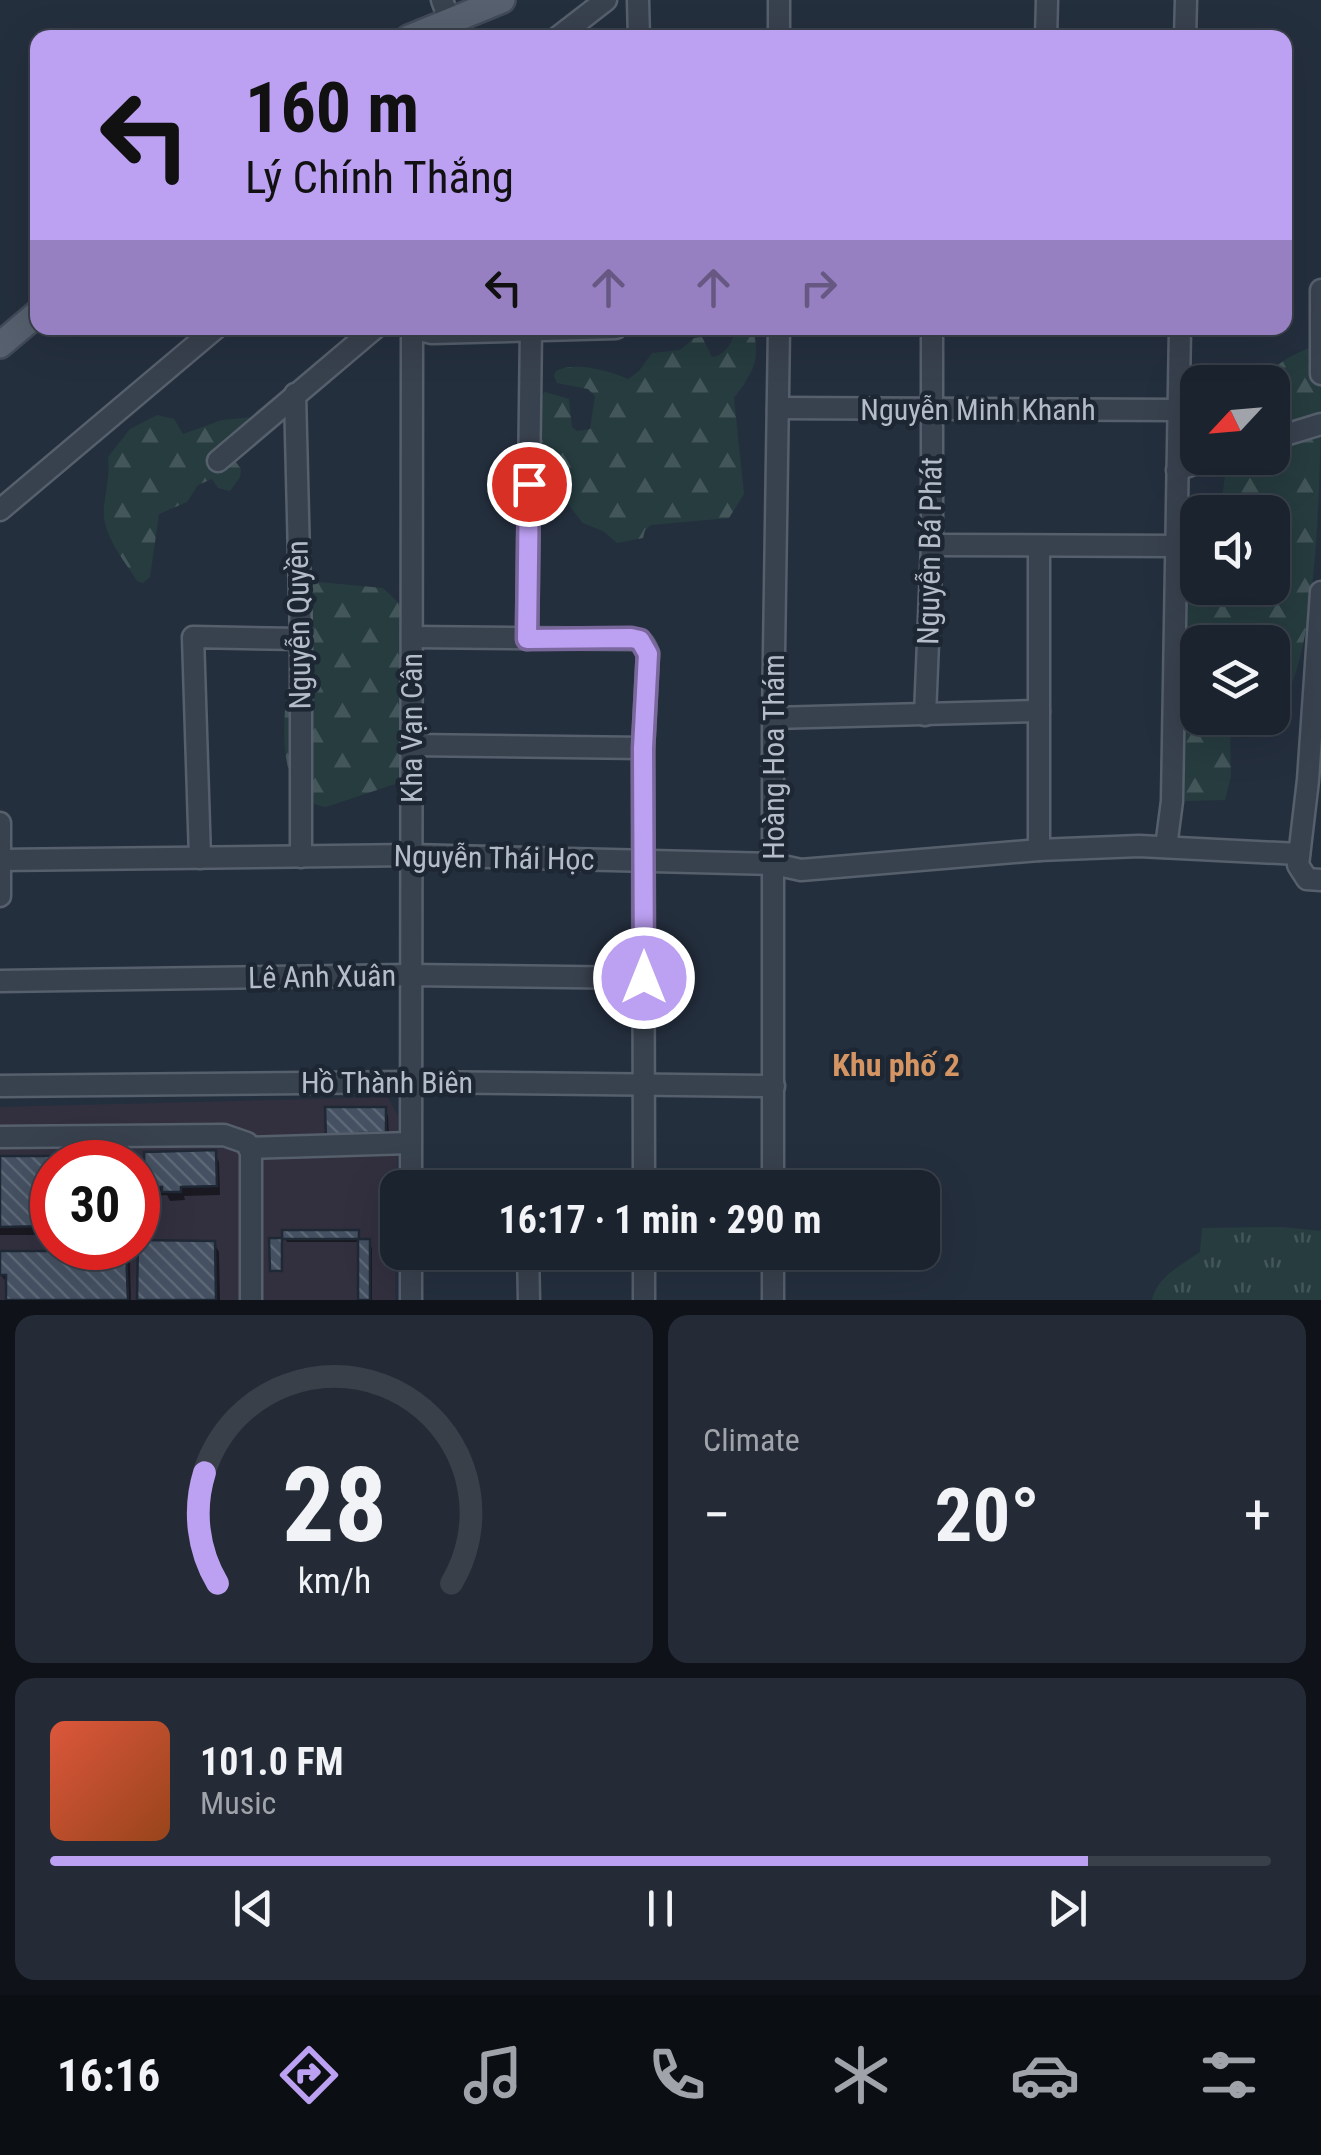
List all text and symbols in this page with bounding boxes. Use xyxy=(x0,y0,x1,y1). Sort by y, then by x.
text: 160 m xyxy=(245,67,419,149)
icon: left xyxy=(80,70,210,200)
text: Lý Chính Thắng xyxy=(245,151,514,204)
icon: left xyxy=(476,260,531,315)
icon: ahead xyxy=(581,260,636,315)
icon: ahead xyxy=(686,260,741,315)
icon: right xyxy=(791,260,846,315)
north arrow xyxy=(1180,365,1290,475)
map controls xyxy=(1180,365,1290,735)
street label: Nguyễn Minh Khanh xyxy=(860,392,1096,427)
pin xyxy=(487,442,572,527)
icon: arrive xyxy=(502,457,557,512)
street label: Nguyễn Bá Phát xyxy=(910,457,949,645)
button: sound xyxy=(1180,495,1290,605)
street label: Nguyễn Quyền xyxy=(280,540,317,710)
button: layers xyxy=(1180,625,1290,735)
street label: Kha Vạn Cân xyxy=(394,653,429,803)
street label: Hoàng Hoa Thám xyxy=(756,654,791,860)
street label: Nguyễn Thái Học xyxy=(393,838,595,877)
position arrow xyxy=(592,926,696,1030)
street label: Lê Anh Xuân xyxy=(248,958,396,995)
district label: Khu phố 2 xyxy=(832,1046,960,1084)
street label: Hồ Thành Biên xyxy=(301,1065,473,1100)
speed limit sign: 30 xyxy=(30,1140,160,1270)
text: 16:17 · 1 min · 290 m xyxy=(499,1198,821,1242)
text: Climate xyxy=(703,1421,800,1459)
text: 28 xyxy=(281,1445,387,1566)
text: 20° xyxy=(935,1471,1040,1559)
text: − xyxy=(703,1483,731,1547)
text: + xyxy=(1244,1483,1271,1547)
text: km/h xyxy=(297,1560,371,1602)
text: 101.0 FM xyxy=(200,1740,344,1784)
text: Music xyxy=(200,1784,276,1822)
icon: previous xyxy=(226,1881,281,1936)
icon: pause xyxy=(633,1881,688,1936)
icon: next xyxy=(1040,1881,1095,1936)
icon: directions xyxy=(274,2040,344,2110)
icon: music xyxy=(458,2040,528,2110)
icon: phone xyxy=(642,2040,712,2110)
icon: climate xyxy=(826,2040,896,2110)
icon: car xyxy=(1010,2040,1080,2110)
icon: filters xyxy=(1194,2040,1264,2110)
text: 16:16 xyxy=(57,2049,160,2102)

